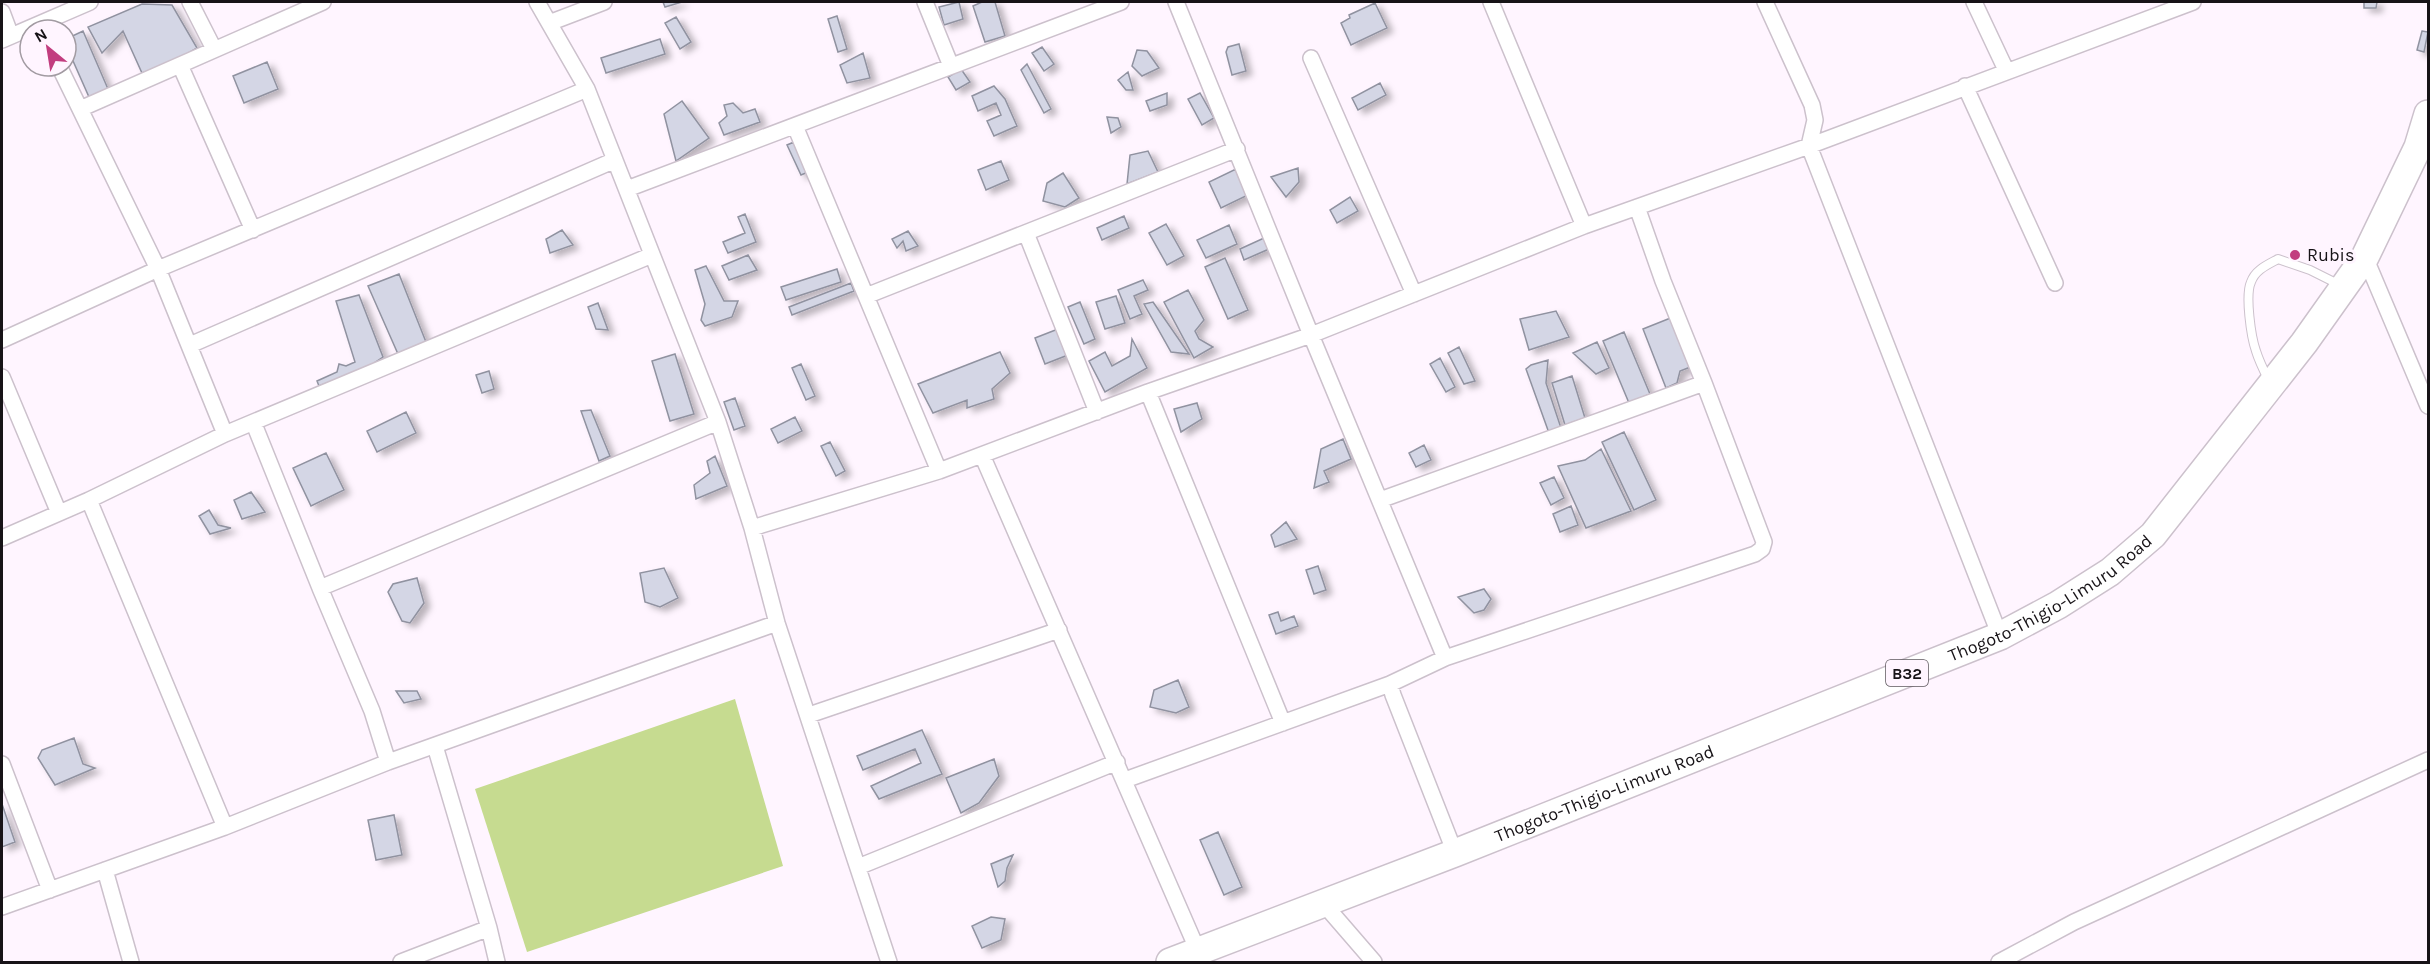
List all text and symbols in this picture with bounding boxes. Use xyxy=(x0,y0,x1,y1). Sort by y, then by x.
north arrow xyxy=(18,18,78,78)
text: N xyxy=(31,24,50,47)
place label: Rubis xyxy=(2307,244,2354,266)
marker: Rubis xyxy=(2288,248,2302,262)
street label: Thogoto-Thigio-Limuru Road xyxy=(1945,530,2157,667)
road number: B32 xyxy=(1886,660,1928,686)
street label: Thogoto-Thigio-Limuru Road xyxy=(1492,740,1717,847)

